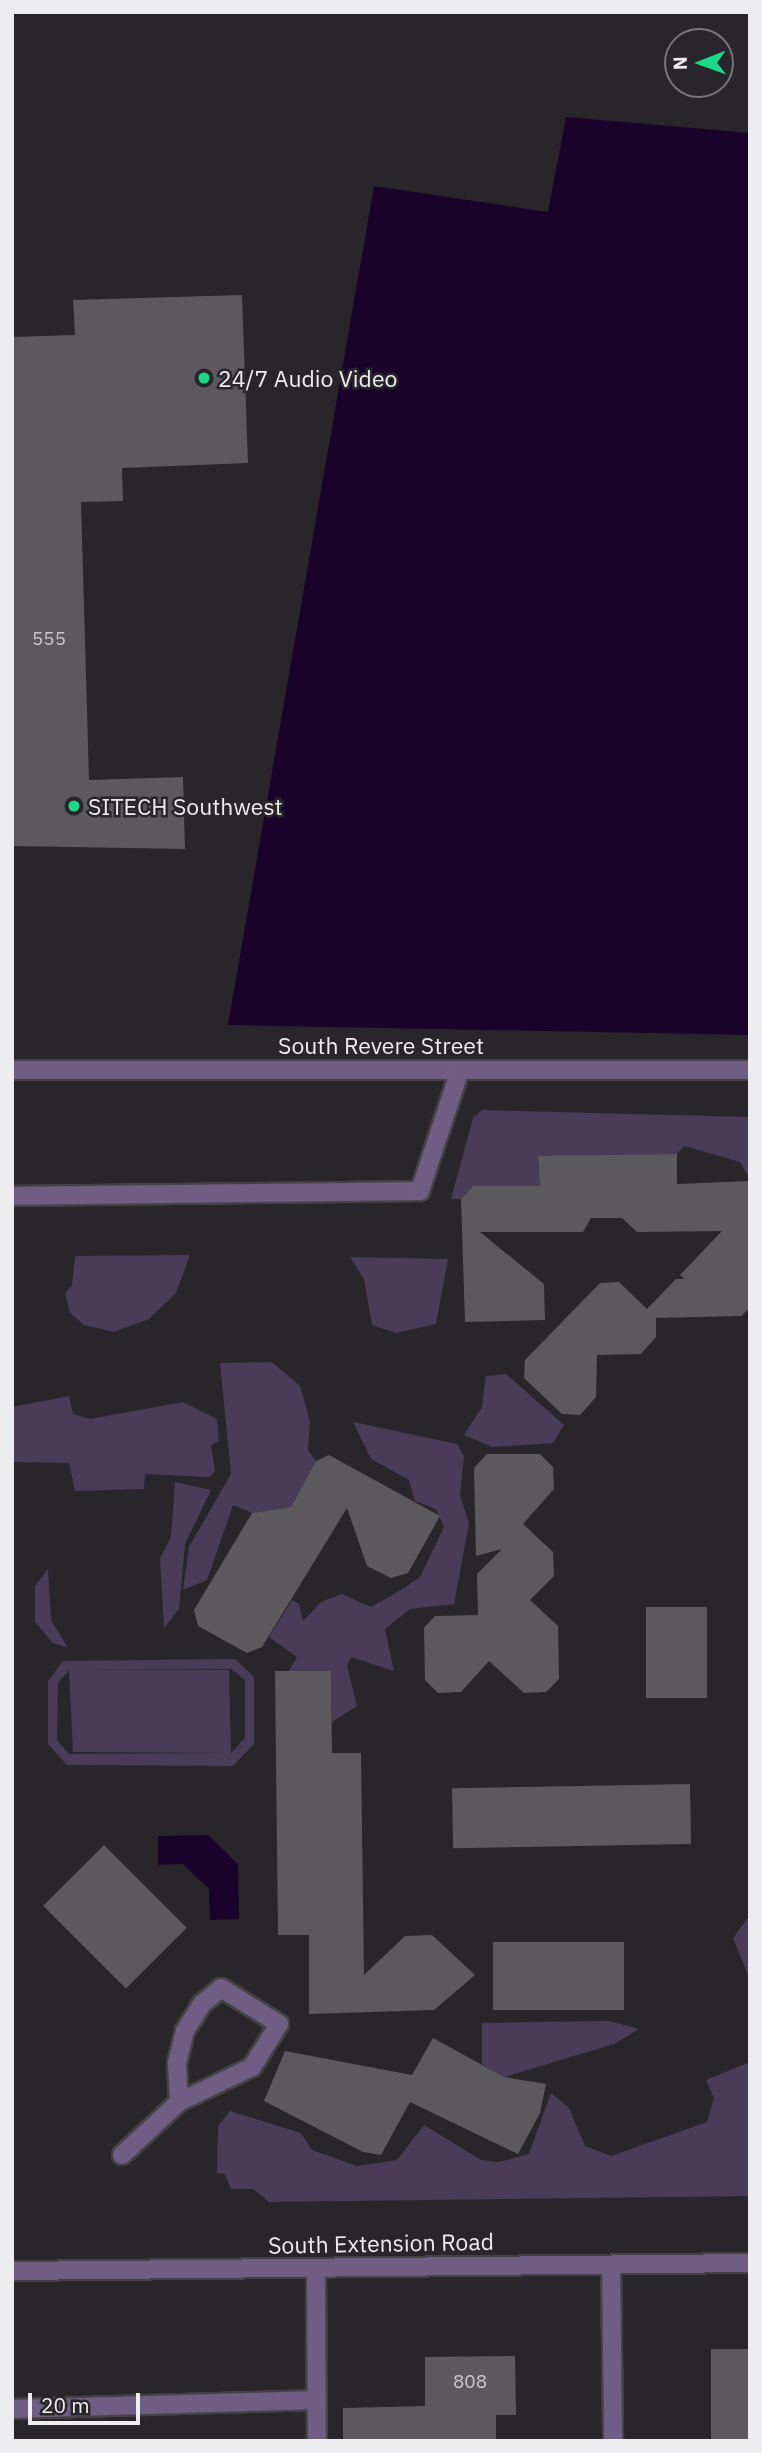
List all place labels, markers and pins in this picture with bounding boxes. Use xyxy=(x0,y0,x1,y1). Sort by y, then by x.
place label: 24/7 Audio Video xyxy=(218,364,397,392)
marker: 24/7 Audio Video xyxy=(196,370,212,386)
place label: SITECH Southwest xyxy=(88,792,283,820)
marker: SITECH Southwest xyxy=(66,798,82,814)

